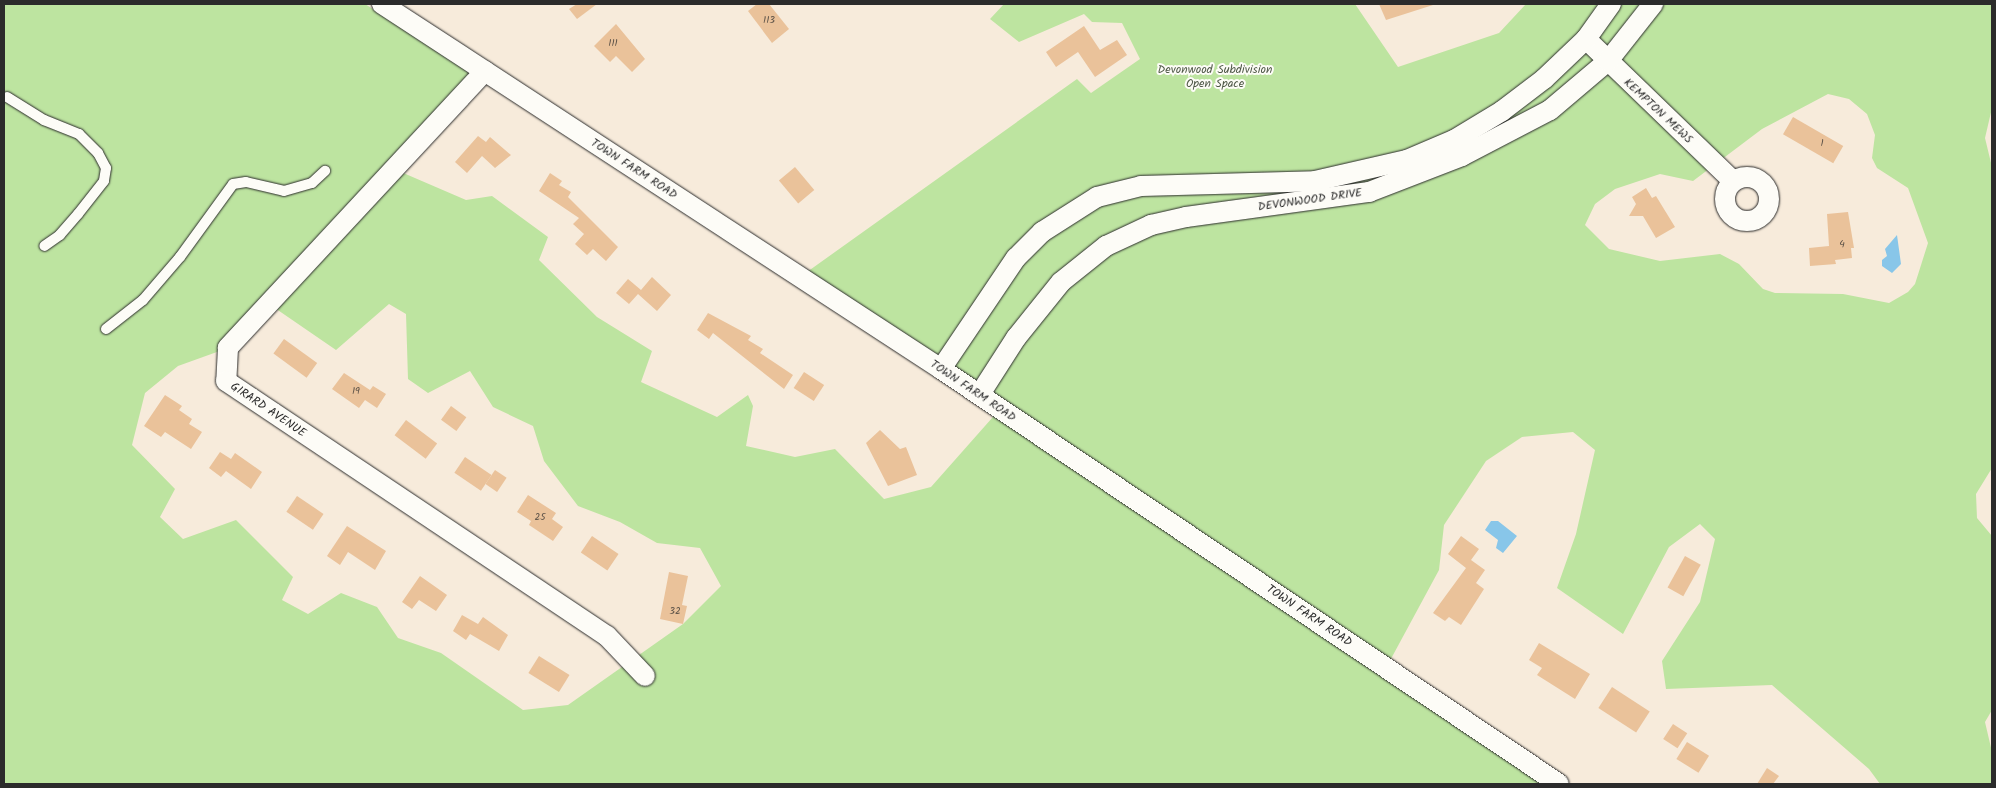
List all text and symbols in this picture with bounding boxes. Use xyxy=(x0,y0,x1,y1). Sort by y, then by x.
house number: 113 xyxy=(763,15,775,27)
house number: 111 xyxy=(608,38,618,50)
park label: Devonwood Subdivision Open Space xyxy=(1158,63,1272,91)
street label: KEMPTON MEWS xyxy=(1621,75,1695,147)
street label: TOWN FARM ROAD xyxy=(588,136,680,202)
house number: 1 xyxy=(1820,138,1824,150)
street label: DEVONWOOD DRIVE xyxy=(1257,186,1363,214)
house number: 4 xyxy=(1839,239,1845,251)
street label: TOWN FARM ROAD xyxy=(927,357,1019,425)
street label: GIRARD AVENUE xyxy=(228,379,308,441)
house number: 19 xyxy=(352,386,360,398)
house number: 25 xyxy=(534,512,546,524)
street label: TOWN FARM ROAD xyxy=(1263,582,1355,650)
house number: 32 xyxy=(669,606,681,618)

